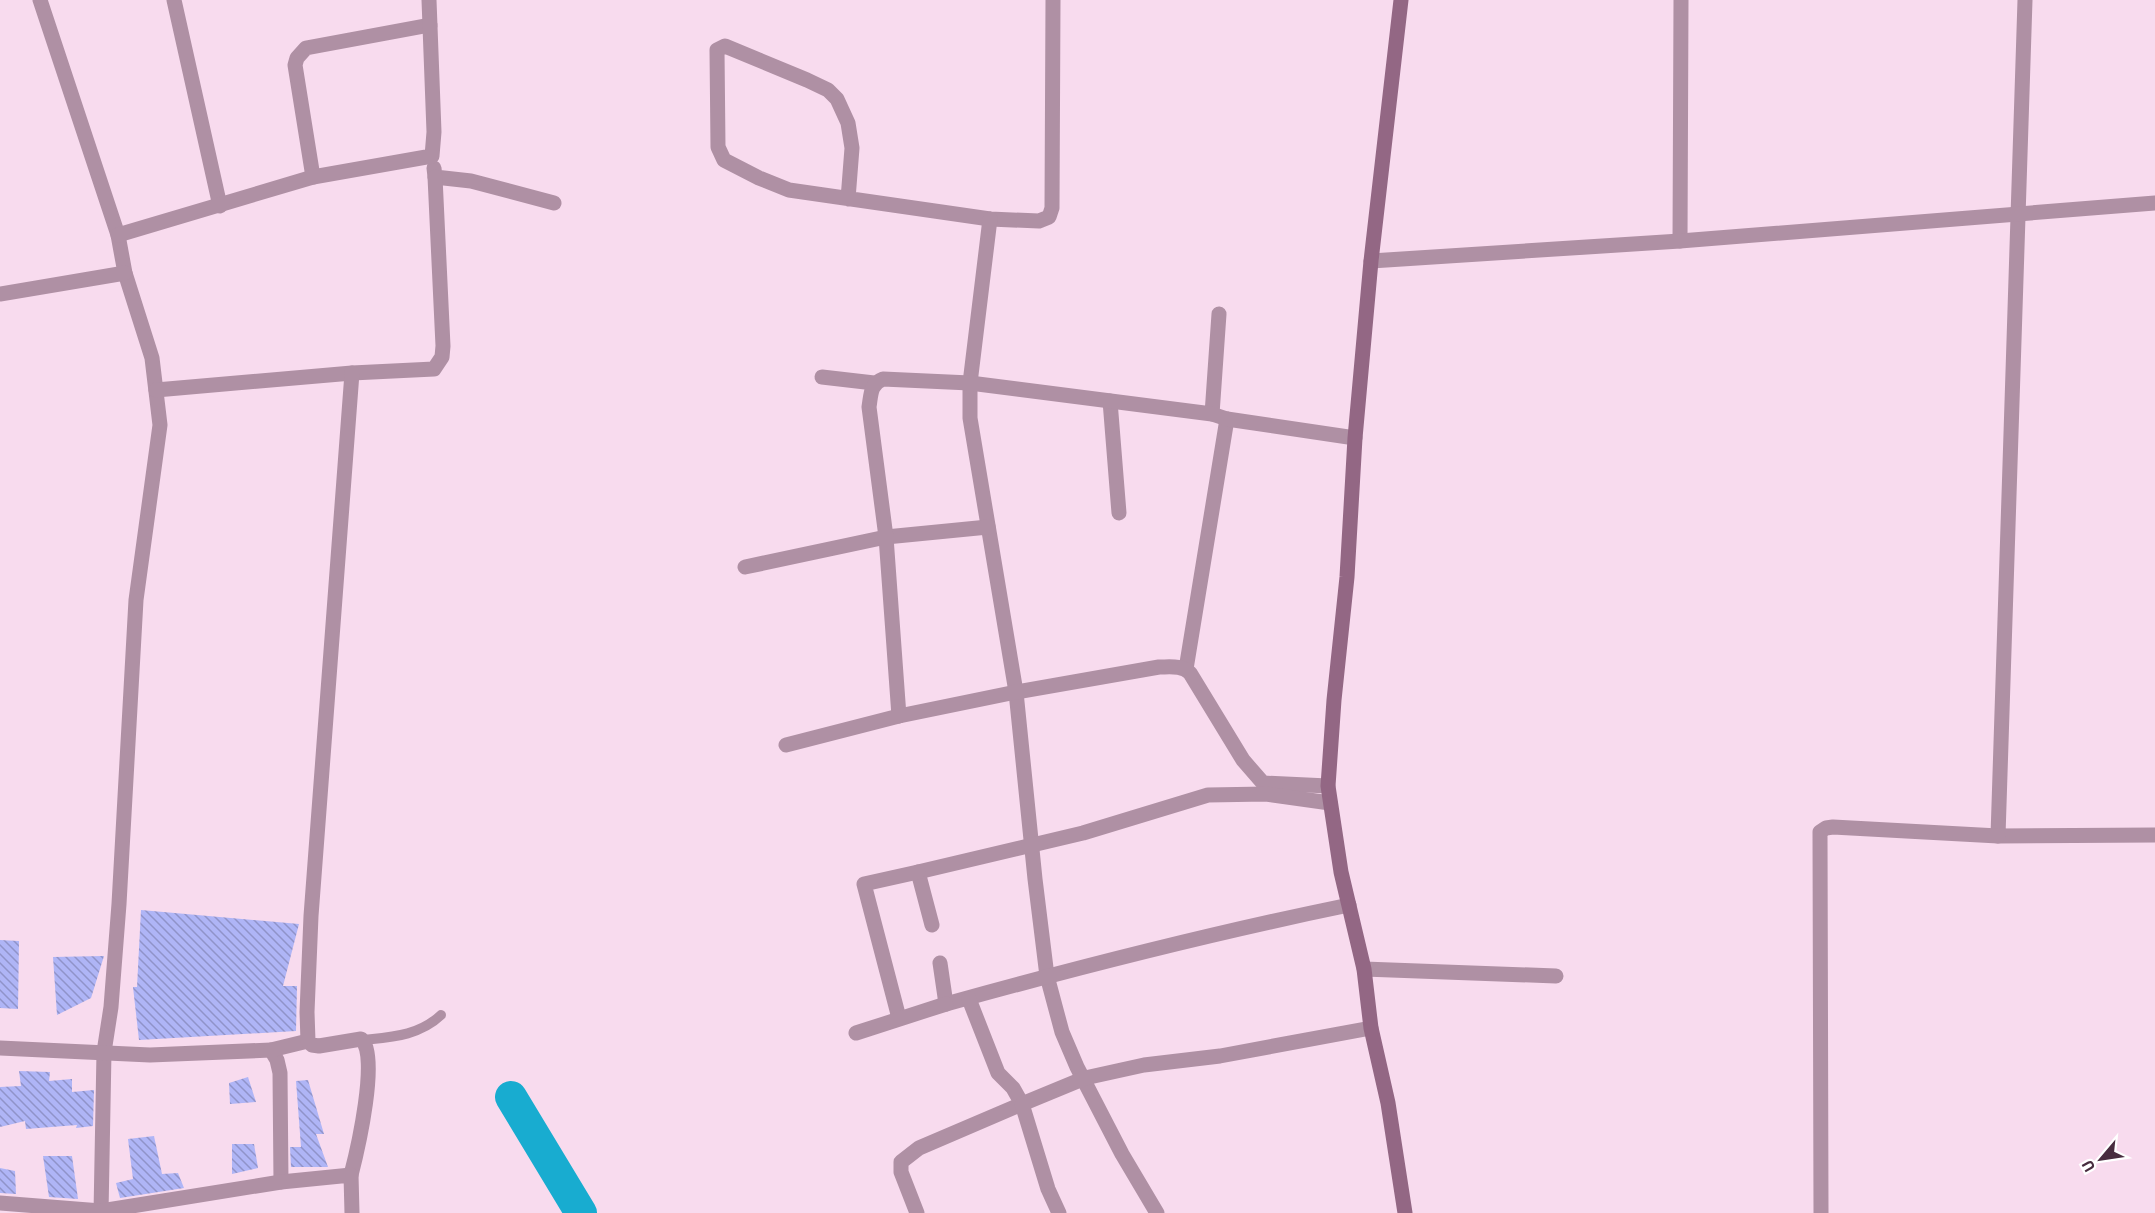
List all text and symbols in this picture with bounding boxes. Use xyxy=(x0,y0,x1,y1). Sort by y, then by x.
north arrow xyxy=(2071,1129,2131,1189)
text: U xyxy=(2075,1156,2101,1177)

